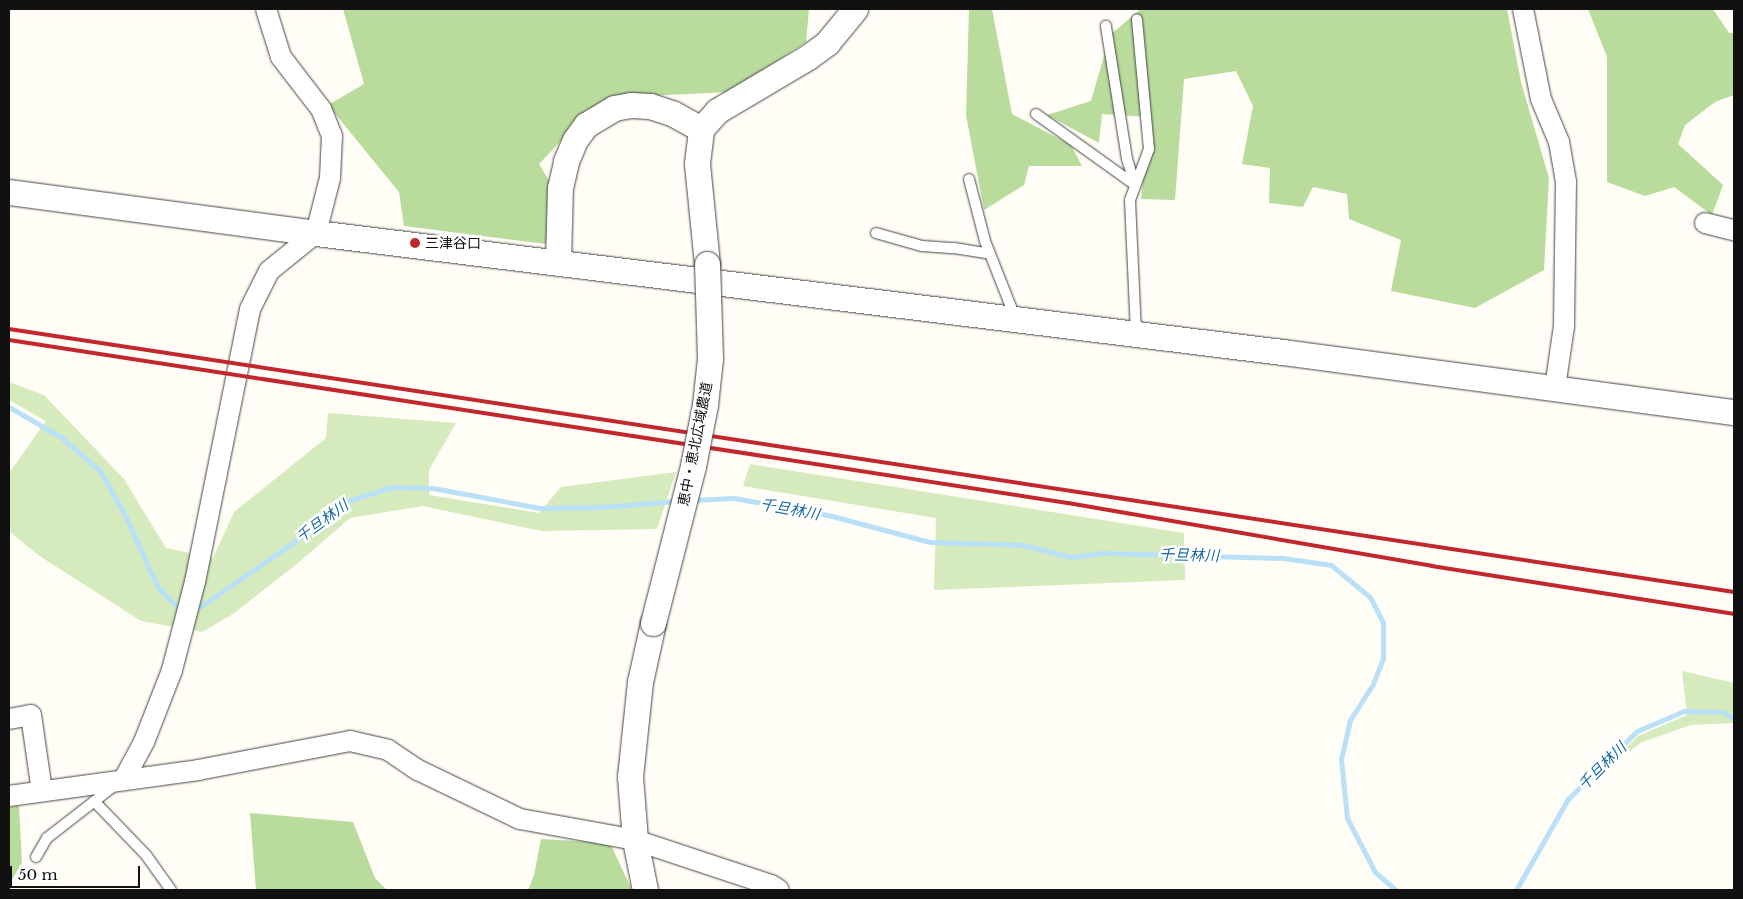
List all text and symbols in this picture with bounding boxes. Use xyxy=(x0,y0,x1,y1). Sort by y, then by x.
place label: 三津谷口 xyxy=(425,235,481,251)
marker: 三津谷口 xyxy=(409,237,421,249)
street label: 恵中・恵北広域農道 xyxy=(675,381,715,507)
water label: 千旦林川 xyxy=(759,495,821,523)
water label: 千旦林川 xyxy=(292,496,352,546)
water label: 千旦林川 xyxy=(1159,545,1219,565)
water label: 千旦林川 xyxy=(1574,738,1630,794)
scale bar xyxy=(12,856,142,888)
text: 50 m xyxy=(18,865,58,884)

